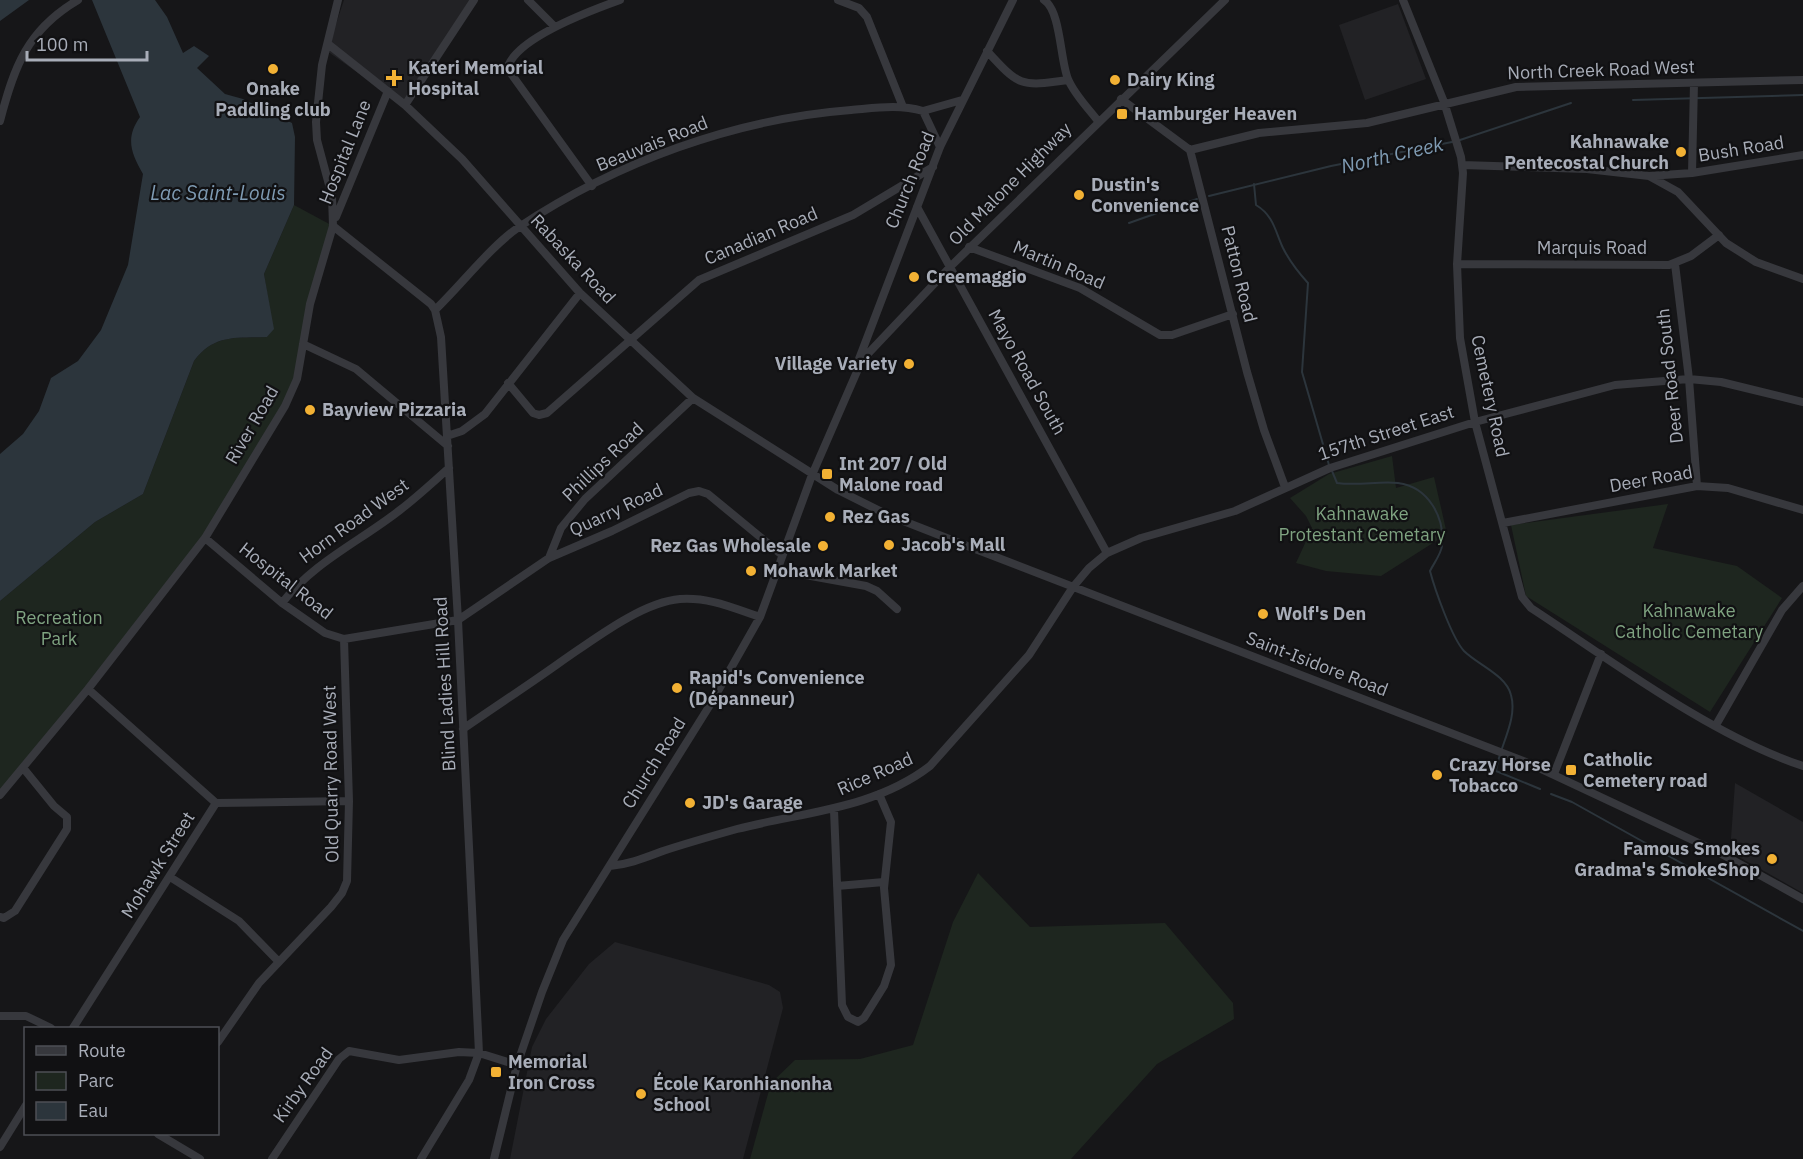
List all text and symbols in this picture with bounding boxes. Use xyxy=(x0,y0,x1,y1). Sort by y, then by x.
scale bar xyxy=(27,24,147,62)
text: 100 m xyxy=(36,33,88,56)
street label: North Creek Road West xyxy=(1507,55,1695,84)
place label: Kateri Memorial Hospital xyxy=(408,56,544,100)
marker: Onake Paddling club xyxy=(266,62,280,76)
place label: Dairy King xyxy=(1127,68,1215,91)
marker: Kateri Memorial Hospital xyxy=(385,69,403,87)
marker: Dairy King xyxy=(1108,73,1122,87)
place label: Onake Paddling club xyxy=(215,77,331,121)
street label: Hospital Lane xyxy=(313,96,376,207)
place label: Hamburger Heaven xyxy=(1134,102,1297,125)
marker: Hamburger Heaven xyxy=(1115,107,1129,121)
street label: Beauvais Road xyxy=(592,111,711,176)
street label: Old Malone Highway xyxy=(943,117,1076,250)
street label: Church Road xyxy=(880,128,940,232)
water label: North Creek xyxy=(1338,129,1446,179)
place label: Kahnawake Pentecostal Church xyxy=(1504,130,1669,174)
street label: Bush Road xyxy=(1696,130,1785,167)
marker: Kahnawake Pentecostal Church xyxy=(1674,145,1688,159)
place label: Dustin's Convenience xyxy=(1091,173,1199,217)
water label: Lac Saint-Louis xyxy=(150,179,286,206)
marker: Dustin's Convenience xyxy=(1072,188,1086,202)
street label: Canadian Road xyxy=(701,201,821,270)
street label: Rabaska Road xyxy=(526,209,621,308)
street label: Patton Road xyxy=(1216,223,1263,325)
street label: Martin Road xyxy=(1010,235,1109,294)
street label: Marquis Road xyxy=(1537,236,1647,259)
place label: Creemaggio xyxy=(926,265,1027,288)
marker: Creemaggio xyxy=(907,270,921,284)
street label: Mayo Road South xyxy=(983,305,1072,439)
street label: Deer Road South xyxy=(1651,307,1688,445)
street label: Cemetery Road xyxy=(1466,333,1515,459)
place label: Village Variety xyxy=(775,352,897,375)
marker: Village Variety xyxy=(902,357,916,371)
street label: River Road xyxy=(220,381,283,468)
place label: Bayview Pizzaria xyxy=(322,398,466,421)
street label: 157th Street East xyxy=(1315,400,1457,465)
marker: Bayview Pizzaria xyxy=(303,403,317,417)
street label: Phillips Road xyxy=(557,417,648,506)
place label: Int 207 / Old Malone road xyxy=(839,452,947,496)
street label: Deer Road xyxy=(1608,460,1694,497)
marker: Int 207 / Old Malone road xyxy=(820,467,834,481)
street label: Horn Road West xyxy=(294,473,413,568)
street label: Quarry Road xyxy=(565,478,666,541)
park label: Kahnawake Protestant Cemetary xyxy=(1278,502,1446,546)
place label: Rez Gas xyxy=(842,505,910,528)
marker: Rez Gas xyxy=(823,510,837,524)
place label: Jacob's Mall xyxy=(901,533,1006,556)
place label: Rez Gas Wholesale xyxy=(650,534,811,557)
street label: Hospital Road xyxy=(235,537,338,624)
marker: Jacob's Mall xyxy=(882,538,896,552)
marker: Rez Gas Wholesale xyxy=(816,539,830,553)
place label: Mohawk Market xyxy=(763,559,898,582)
marker: Mohawk Market xyxy=(744,564,758,578)
street label: Blind Ladies Hill Road xyxy=(428,596,461,772)
park label: Kahnawake Catholic Cemetary xyxy=(1615,599,1763,643)
place label: Wolf's Den xyxy=(1275,602,1366,625)
park label: Recreation Park xyxy=(15,606,103,650)
marker: Wolf's Den xyxy=(1256,607,1270,621)
street label: Saint-Isidore Road xyxy=(1243,626,1392,701)
place label: Rapid's Convenience (Dépanneur) xyxy=(689,666,865,710)
marker: Rapid's Convenience (Dépanneur) xyxy=(670,681,684,695)
street label: Old Quarry Road West xyxy=(317,685,344,863)
street label: Church Road xyxy=(617,713,691,813)
street label: Rice Road xyxy=(833,747,916,800)
place label: Catholic Cemetery road xyxy=(1583,748,1708,792)
place label: Crazy Horse Tobacco xyxy=(1449,753,1551,797)
marker: Catholic Cemetery road xyxy=(1564,763,1578,777)
marker: Crazy Horse Tobacco xyxy=(1430,768,1444,782)
place label: JD's Garage xyxy=(702,791,803,814)
marker: JD's Garage xyxy=(683,796,697,810)
street label: Mohawk Street xyxy=(116,807,200,922)
place label: Famous Smokes Gradma's SmokeShop xyxy=(1574,837,1760,881)
marker: Famous Smokes Gradma's SmokeShop xyxy=(1765,852,1779,866)
legend xyxy=(24,1027,219,1135)
text: Route xyxy=(78,1039,126,1062)
street label: Kirby Road xyxy=(268,1043,338,1127)
place label: Memorial Iron Cross xyxy=(508,1050,595,1094)
marker: Memorial Iron Cross xyxy=(489,1065,503,1079)
text: Parc xyxy=(78,1069,114,1092)
place label: École Karonhianonha School xyxy=(653,1071,832,1116)
marker: École Karonhianonha School xyxy=(634,1087,648,1101)
text: Eau xyxy=(78,1099,108,1122)

